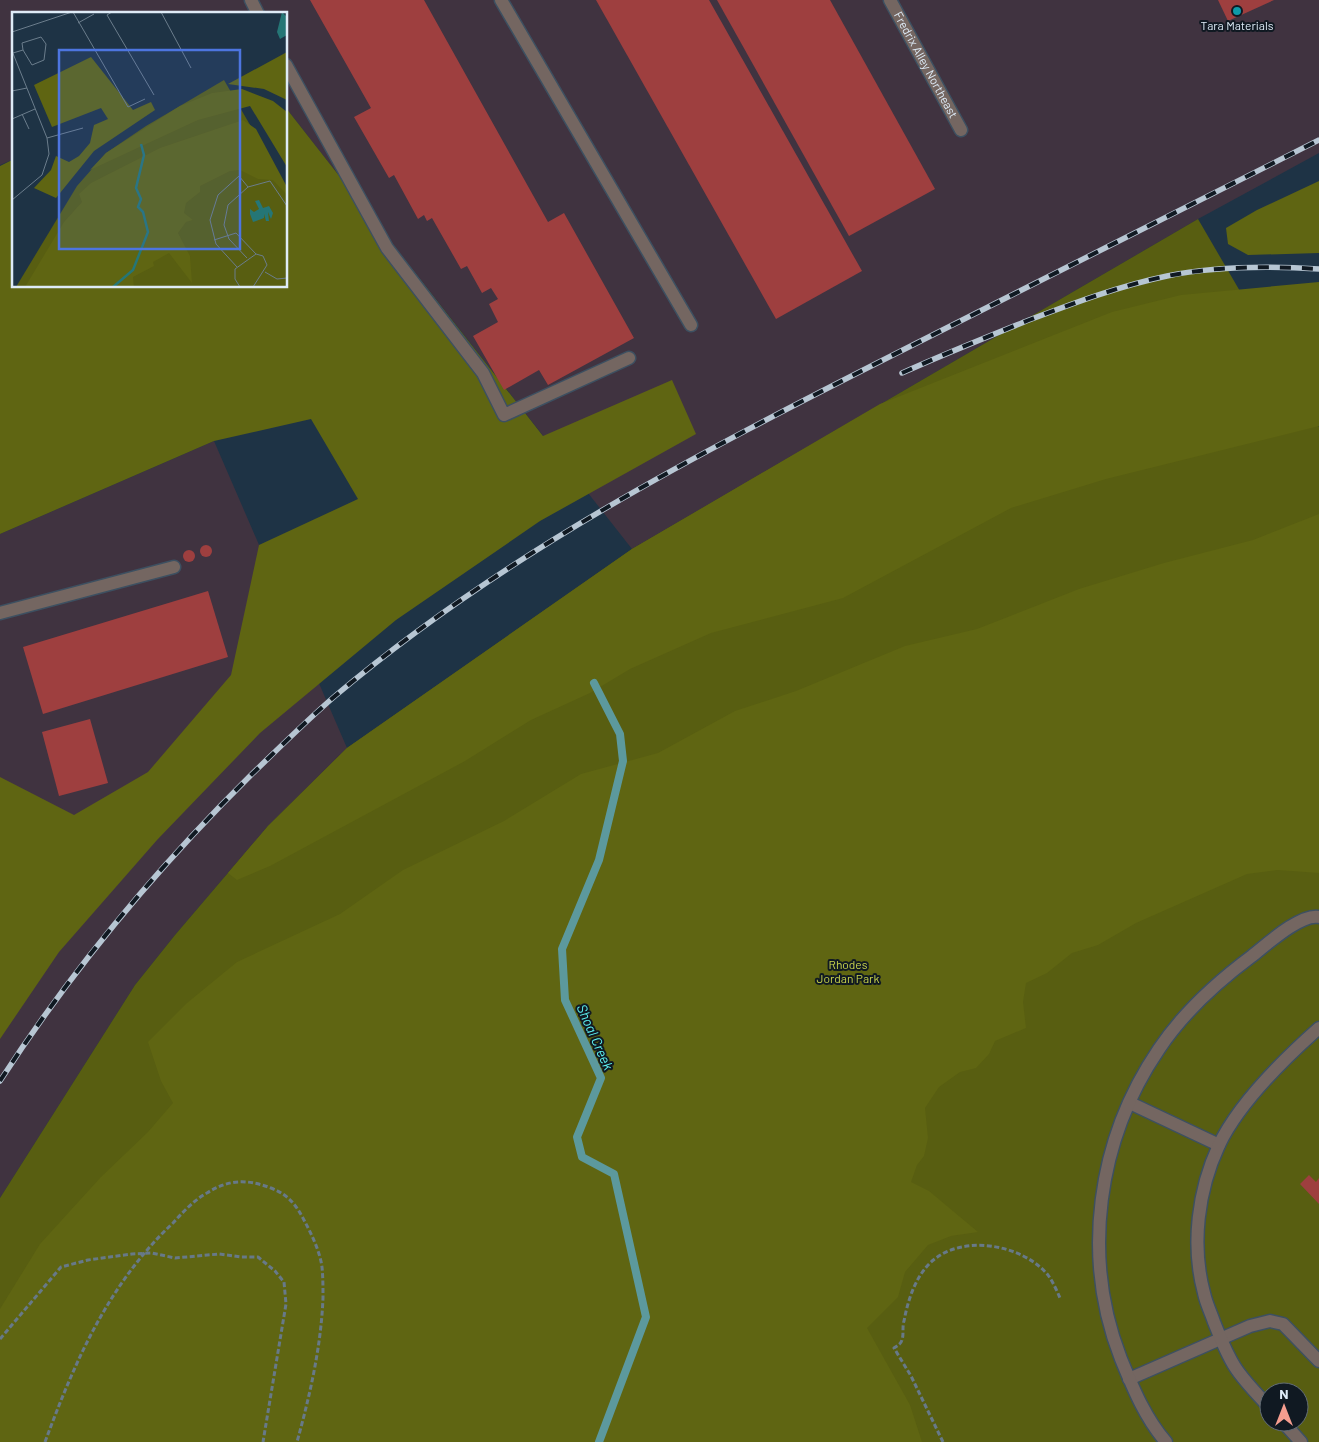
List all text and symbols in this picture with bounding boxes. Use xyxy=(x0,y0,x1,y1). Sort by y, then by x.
marker: Tara Materials xyxy=(1231,5,1243,17)
street label: Fredrix Alley Northeast xyxy=(892,9,961,120)
inset map xyxy=(12,12,288,288)
place label: Tara Materials xyxy=(1201,18,1274,32)
park label: Rhodes Jordan Park xyxy=(817,957,879,985)
water label: Shoal Creek xyxy=(573,1001,618,1072)
north arrow xyxy=(1259,1382,1309,1432)
text: N xyxy=(1279,1385,1289,1402)

